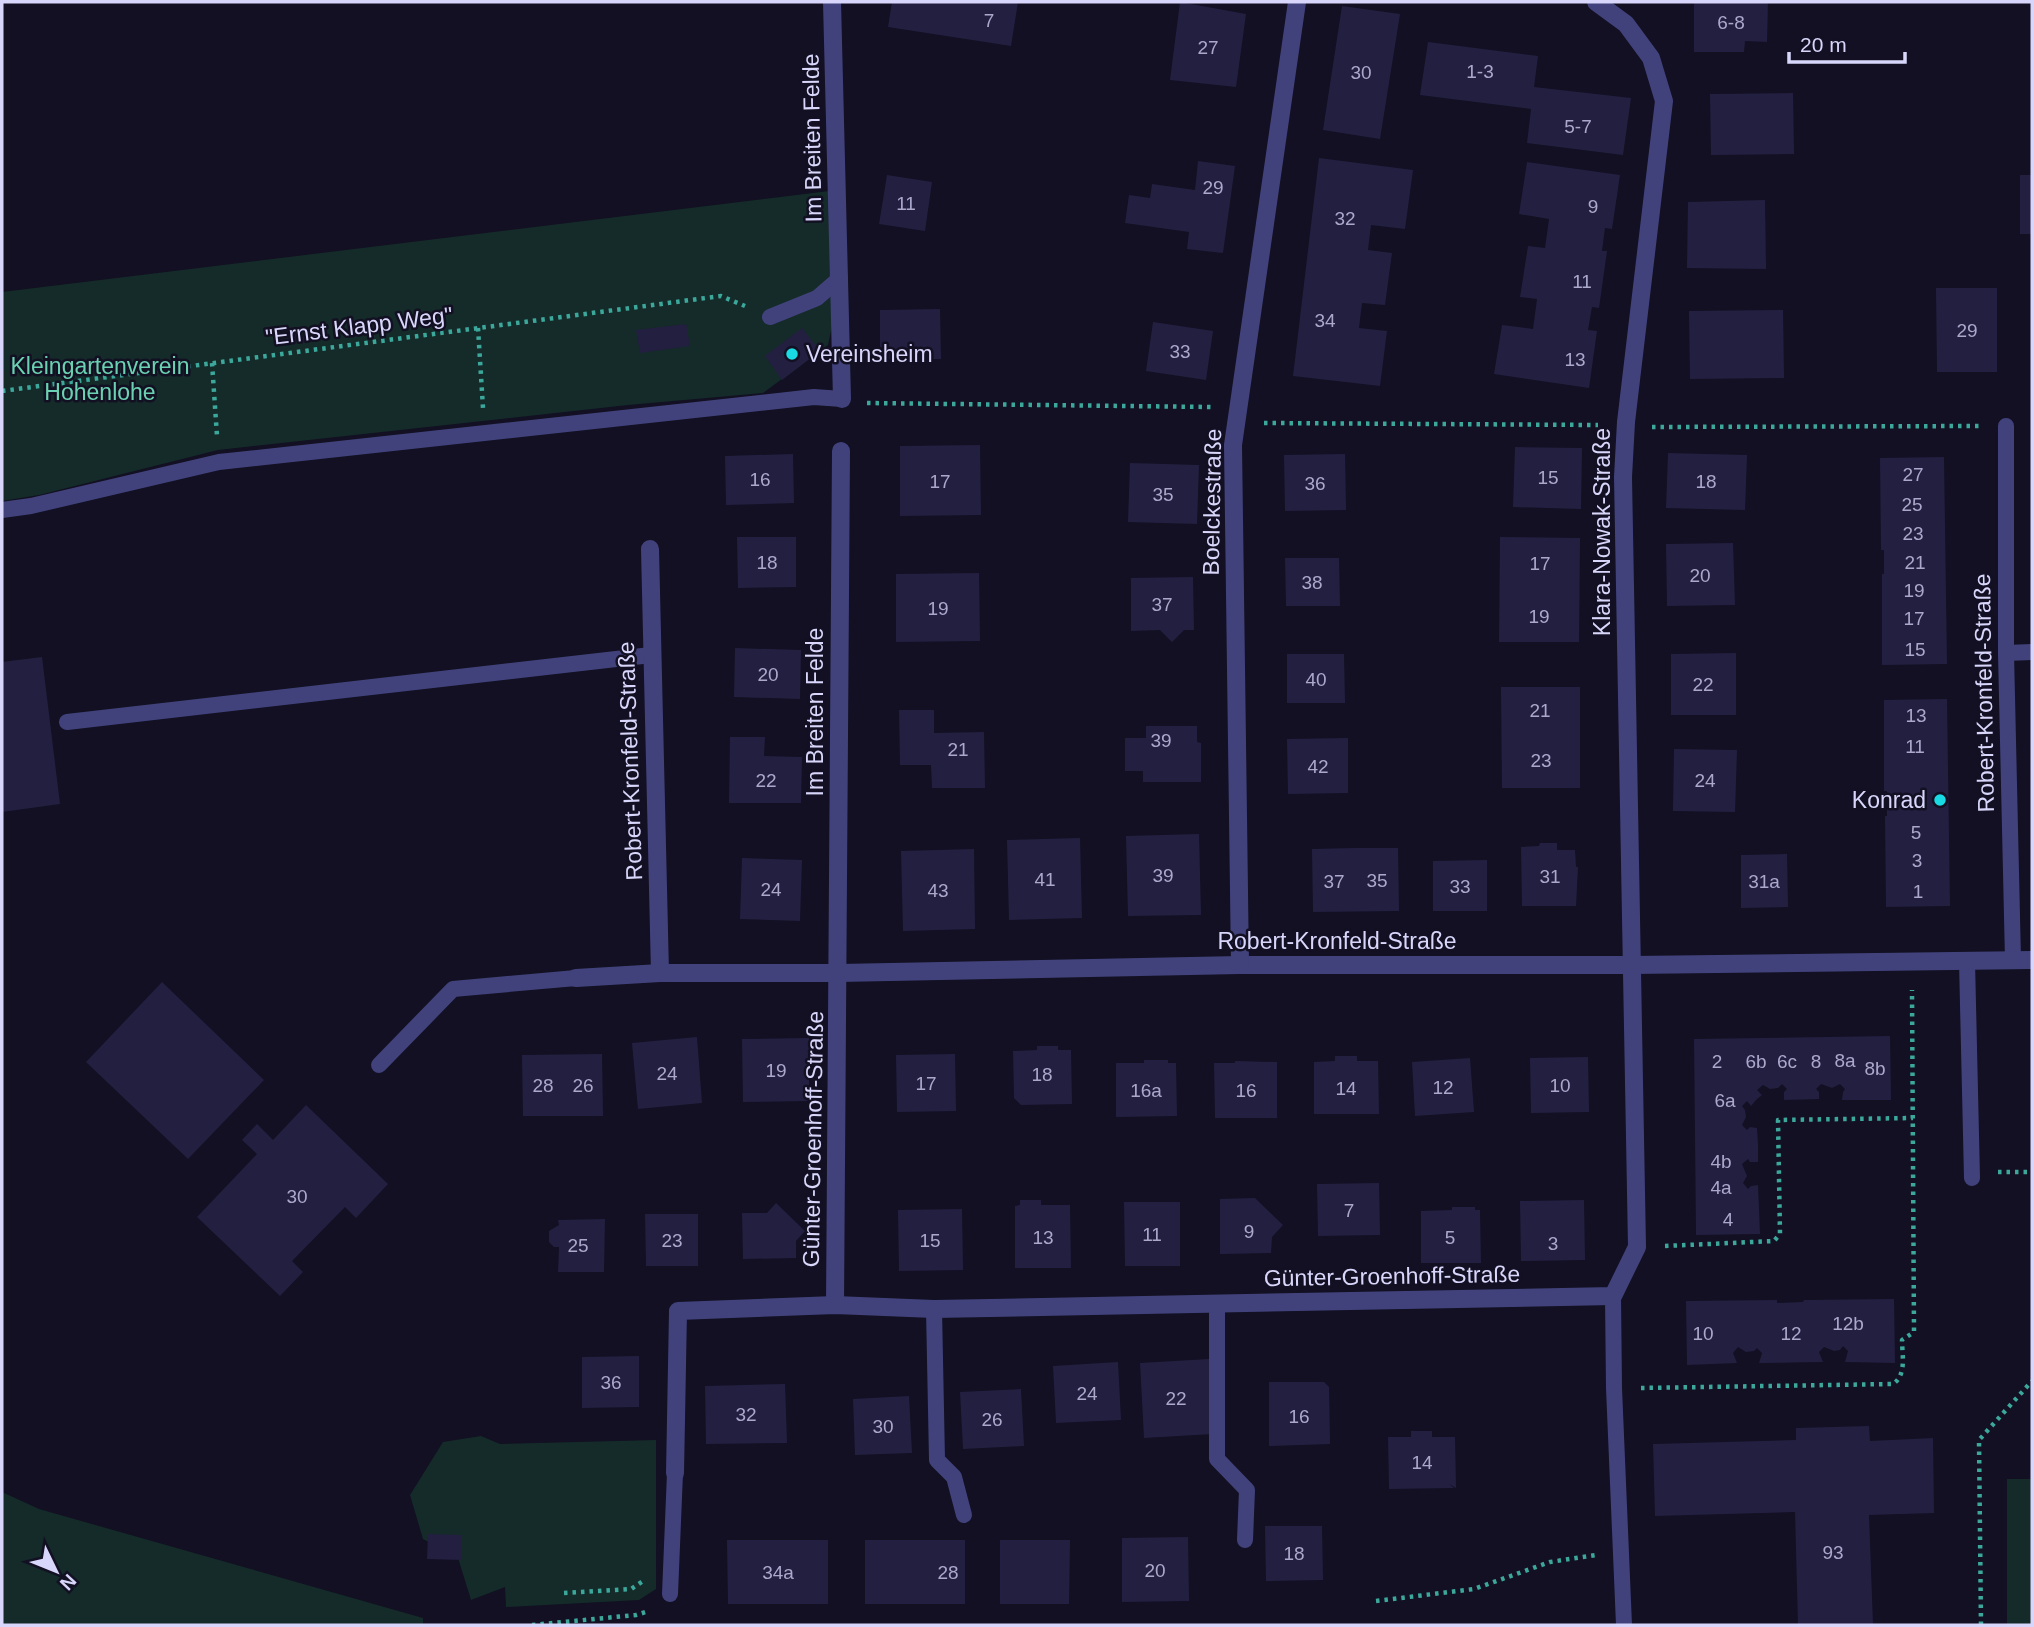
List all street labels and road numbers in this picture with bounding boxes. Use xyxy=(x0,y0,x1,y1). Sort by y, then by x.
street label: Im Breiten Felde xyxy=(798,53,826,223)
street label: "Ernst Klapp Weg" xyxy=(264,302,454,350)
street label: Boelckestraße xyxy=(1198,428,1226,576)
street label: Klara-Nowak-Straße xyxy=(1589,428,1615,636)
street label: Robert-Kronfeld-Straße xyxy=(1969,573,1999,813)
street label: Im Breiten Felde xyxy=(802,628,828,796)
street label: Robert-Kronfeld-Straße xyxy=(613,641,647,881)
street label: Robert-Kronfeld-Straße xyxy=(1217,928,1457,954)
street label: Günter-Groenhoff-Straße xyxy=(798,1011,828,1267)
street label: Günter-Groenhoff-Straße xyxy=(1264,1261,1520,1291)

